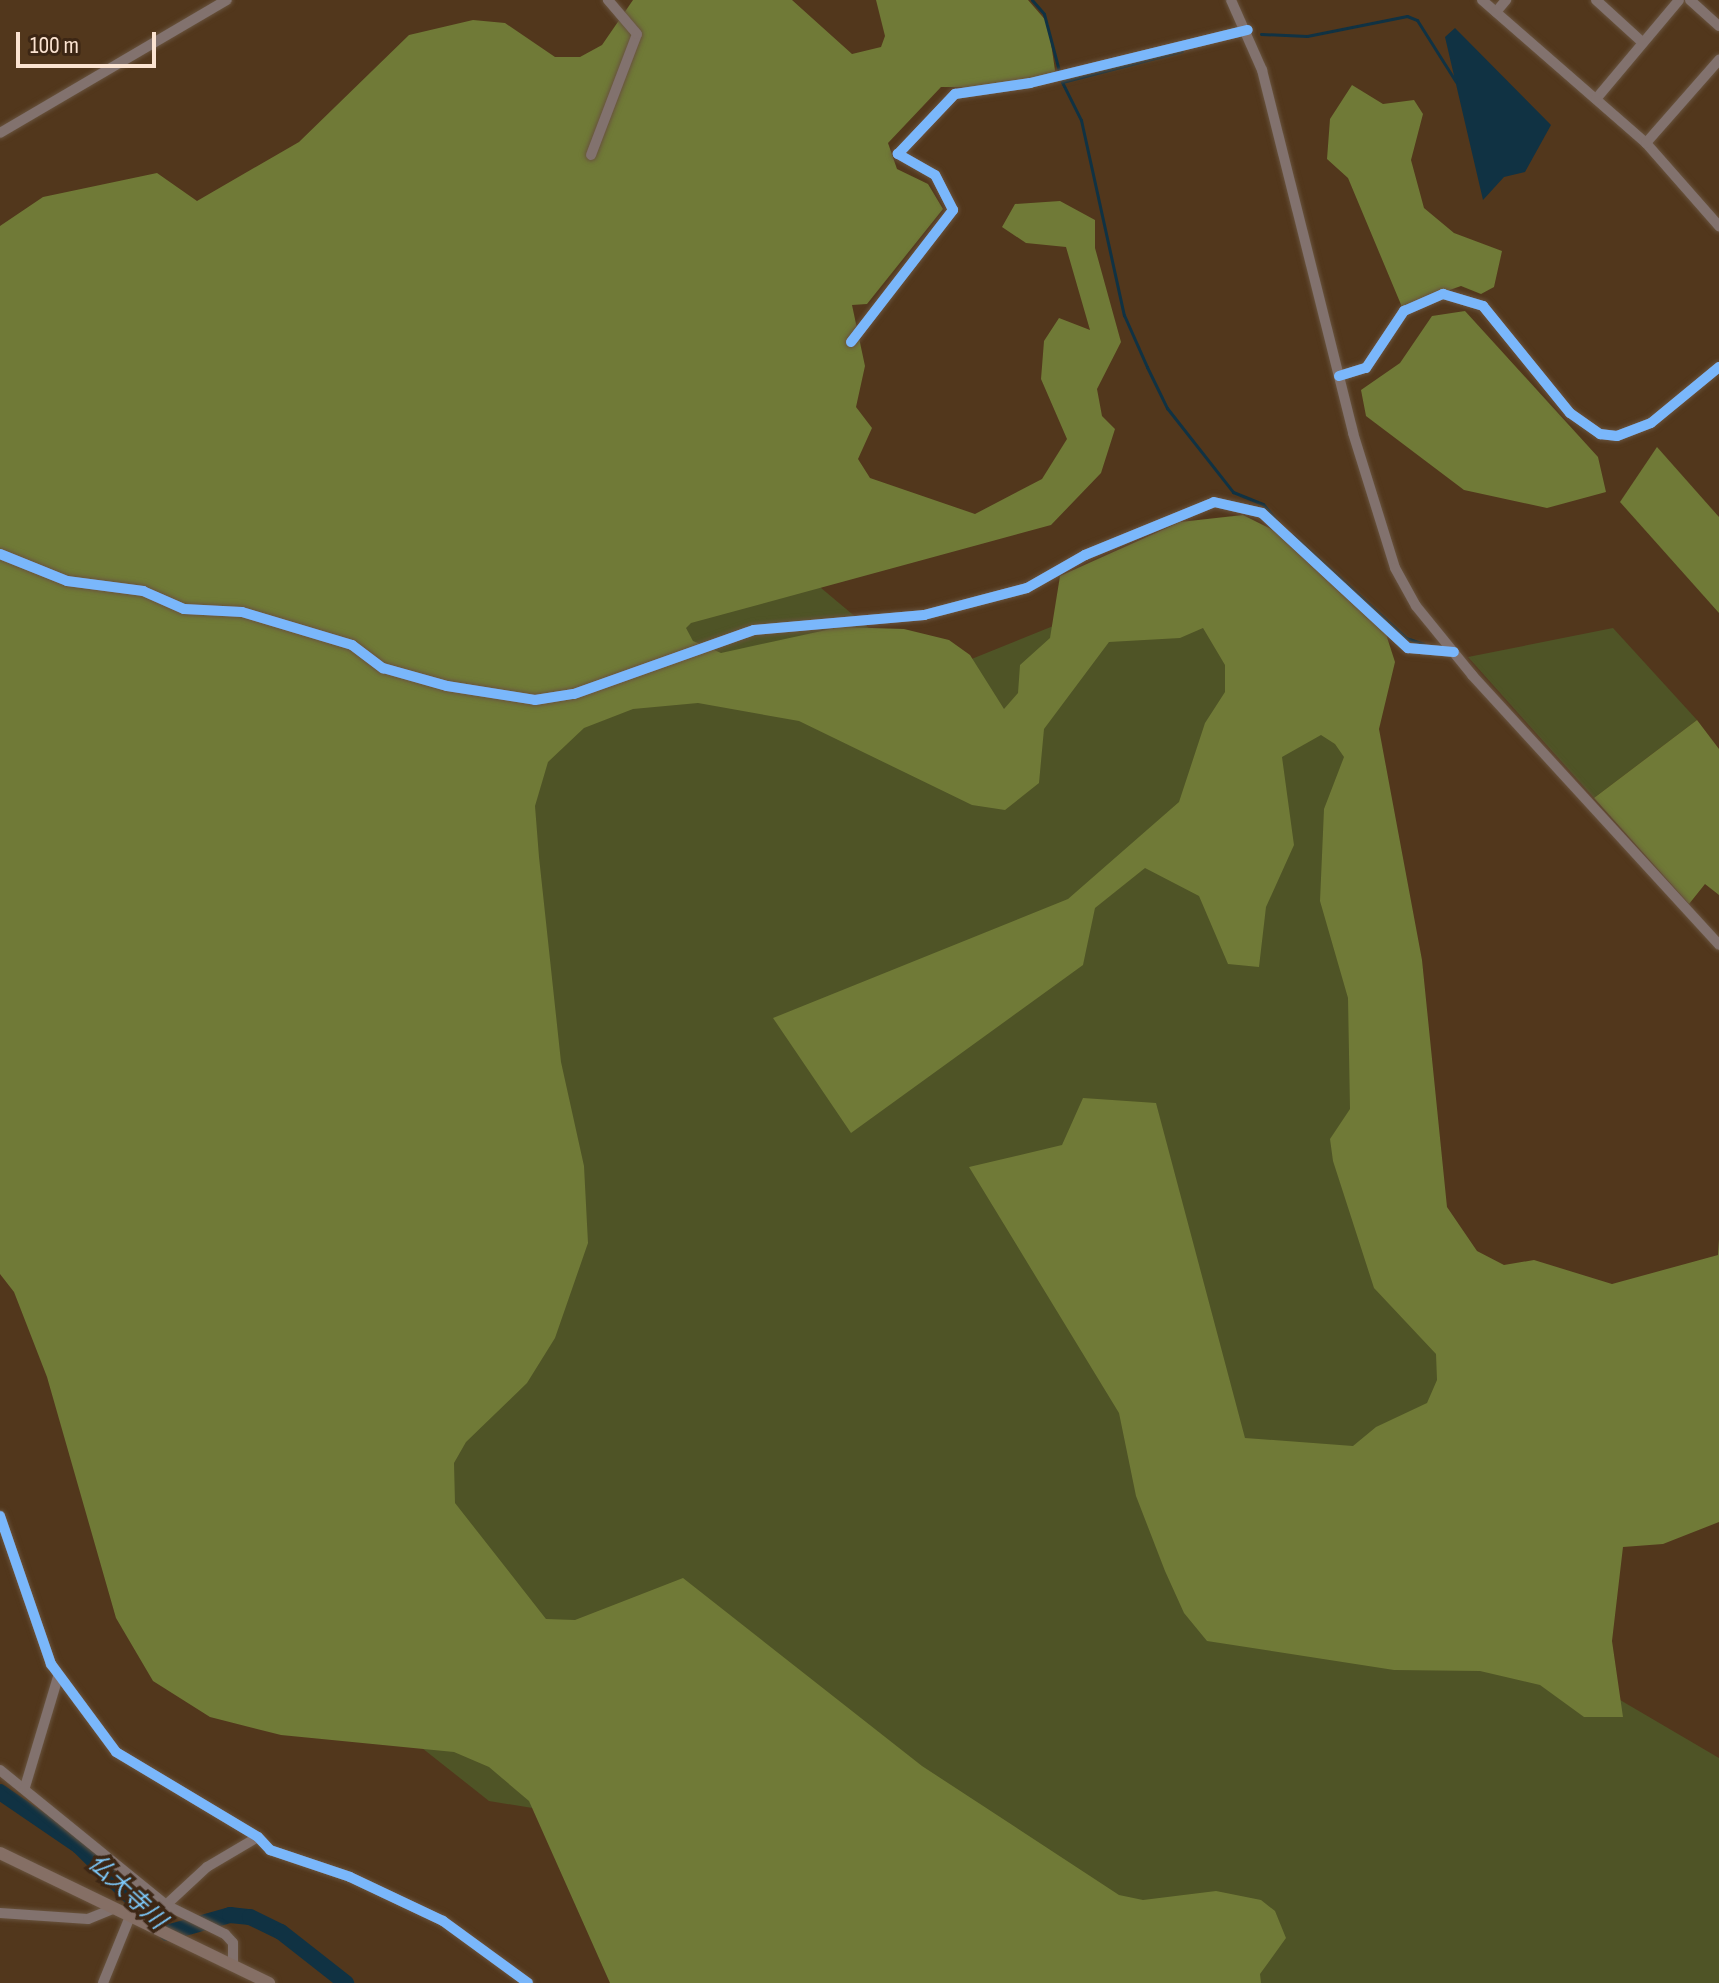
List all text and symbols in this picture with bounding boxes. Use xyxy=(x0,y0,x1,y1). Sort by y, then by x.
scale bar xyxy=(20,16,160,66)
text: 100 m xyxy=(30,31,79,60)
water label: 仏大寺川 xyxy=(82,1849,172,1935)

